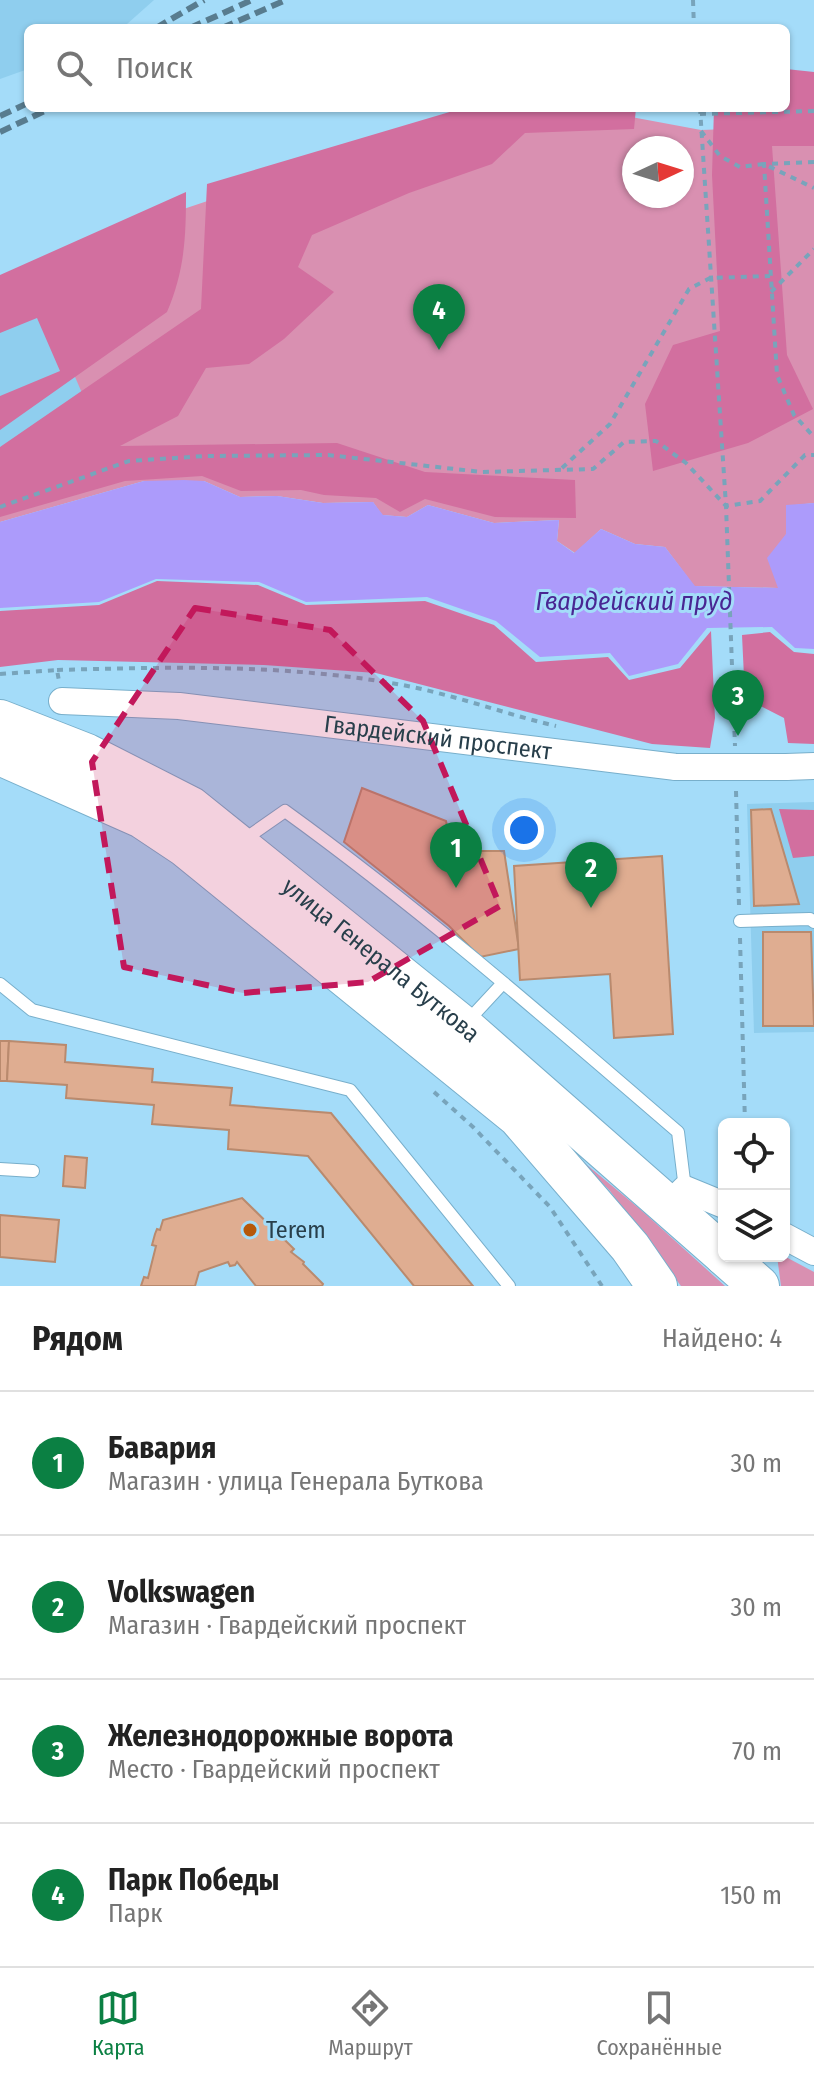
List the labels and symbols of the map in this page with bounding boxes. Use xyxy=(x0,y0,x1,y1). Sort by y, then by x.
north arrow xyxy=(622,136,694,208)
pin: 4 xyxy=(413,284,465,350)
water label: Гвардейский пруд xyxy=(536,586,732,617)
pin: 3 xyxy=(712,670,764,736)
street label: Гвардейский проспект xyxy=(323,710,554,766)
your location xyxy=(504,810,544,850)
pin: 1 xyxy=(430,822,482,888)
pin: 2 xyxy=(565,842,617,908)
street label: улица Генерала Буткова xyxy=(277,872,485,1048)
place label: Terem xyxy=(266,1216,326,1244)
marker: Terem xyxy=(241,1221,259,1239)

